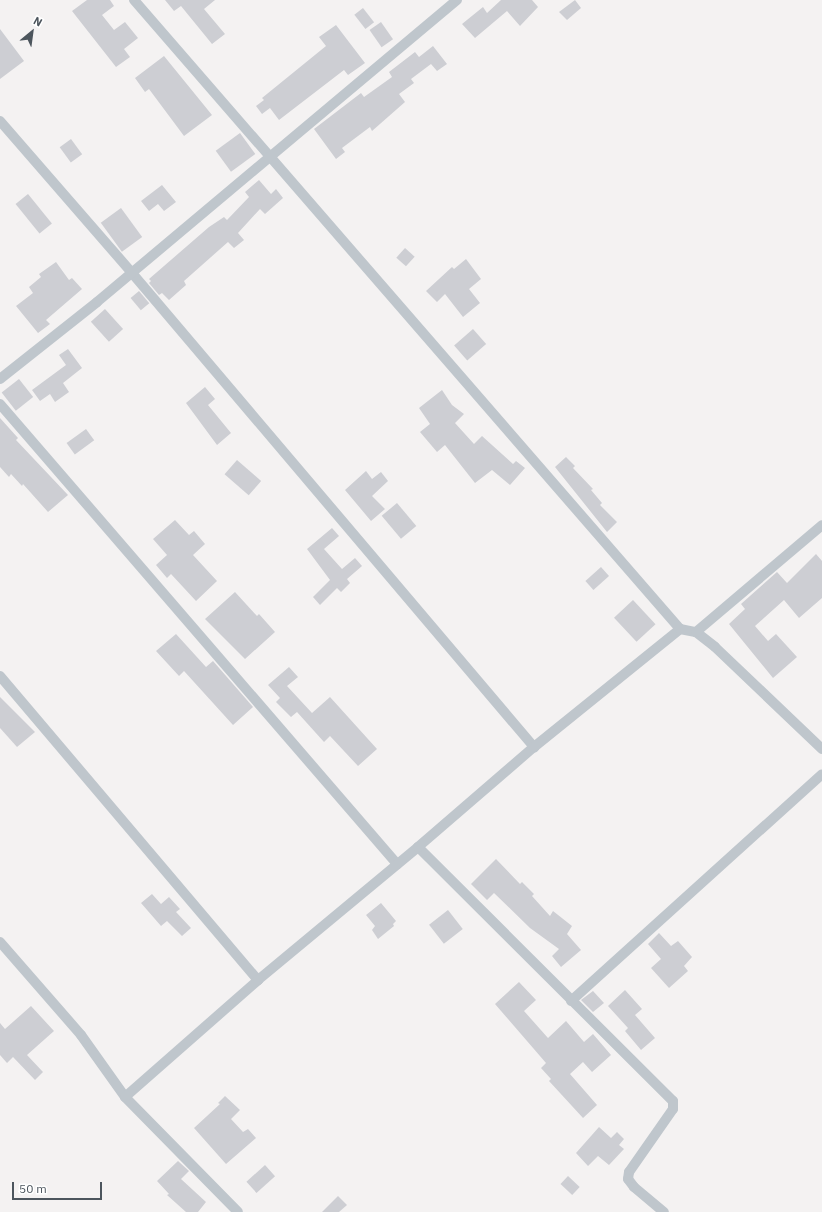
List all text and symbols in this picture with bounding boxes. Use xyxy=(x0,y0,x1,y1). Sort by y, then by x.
north arrow xyxy=(12,12,52,52)
text: N xyxy=(31,13,45,30)
scale bar xyxy=(14,1174,104,1200)
text: 50 m xyxy=(19,1181,47,1196)

